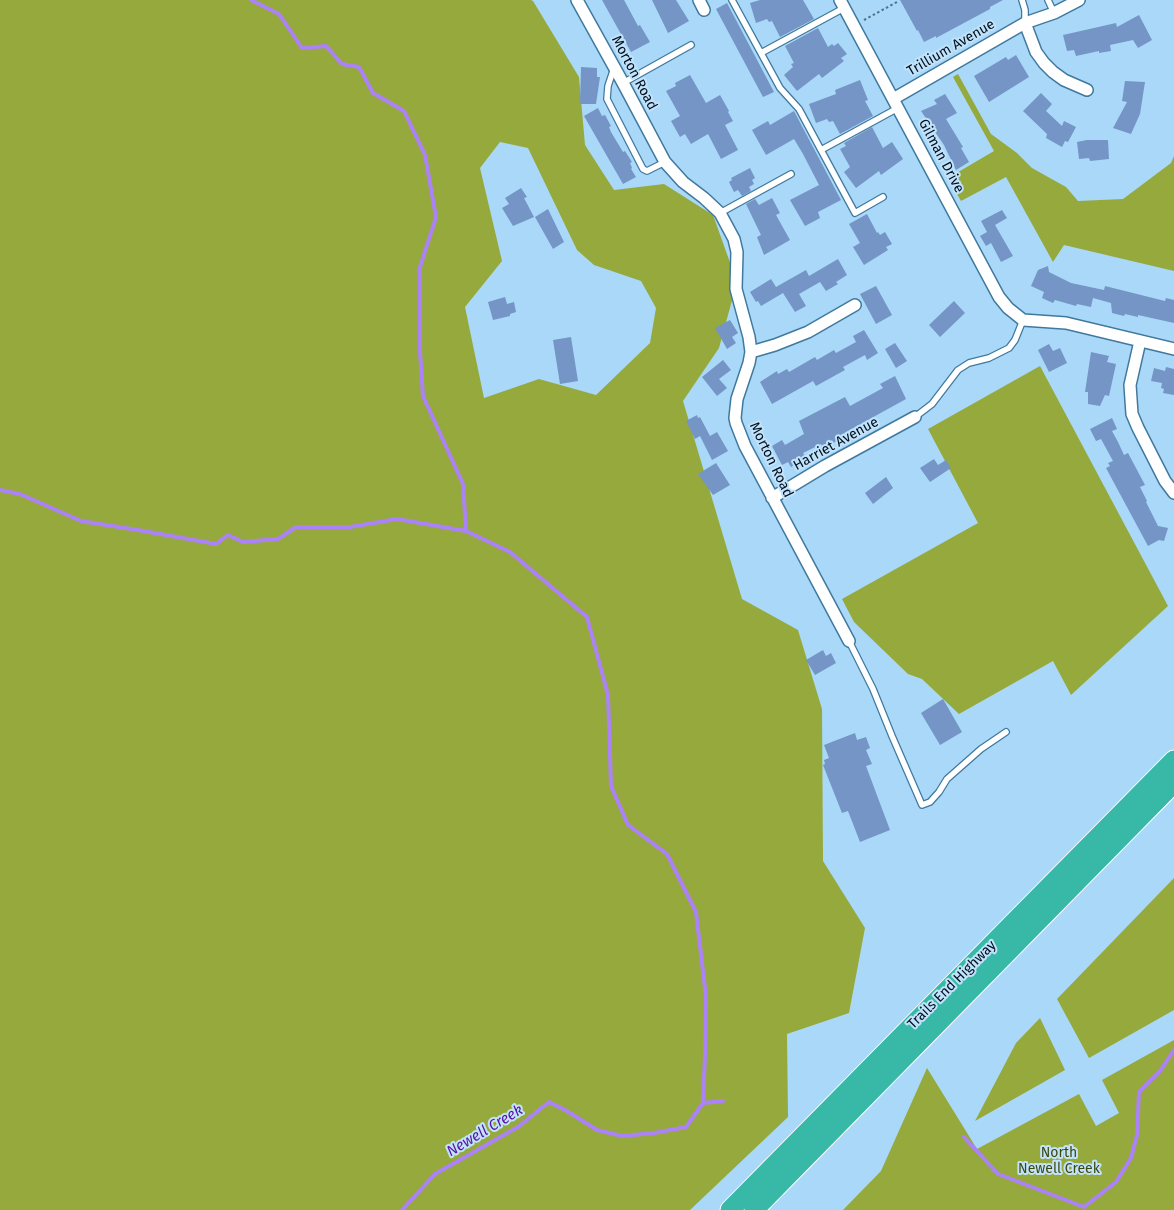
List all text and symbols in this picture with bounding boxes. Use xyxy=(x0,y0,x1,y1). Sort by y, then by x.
street label: Trillium Avenue xyxy=(904,16,998,80)
street label: Morton Road xyxy=(607,33,661,113)
street label: Gilman Drive xyxy=(915,116,967,196)
street label: Harriet Avenue xyxy=(790,414,882,474)
street label: Morton Road xyxy=(746,420,796,500)
street label: Trails End Highway xyxy=(904,937,1000,1033)
water label: Newell Creek xyxy=(444,1101,526,1161)
park label: North Newell Creek xyxy=(1018,1145,1100,1178)

